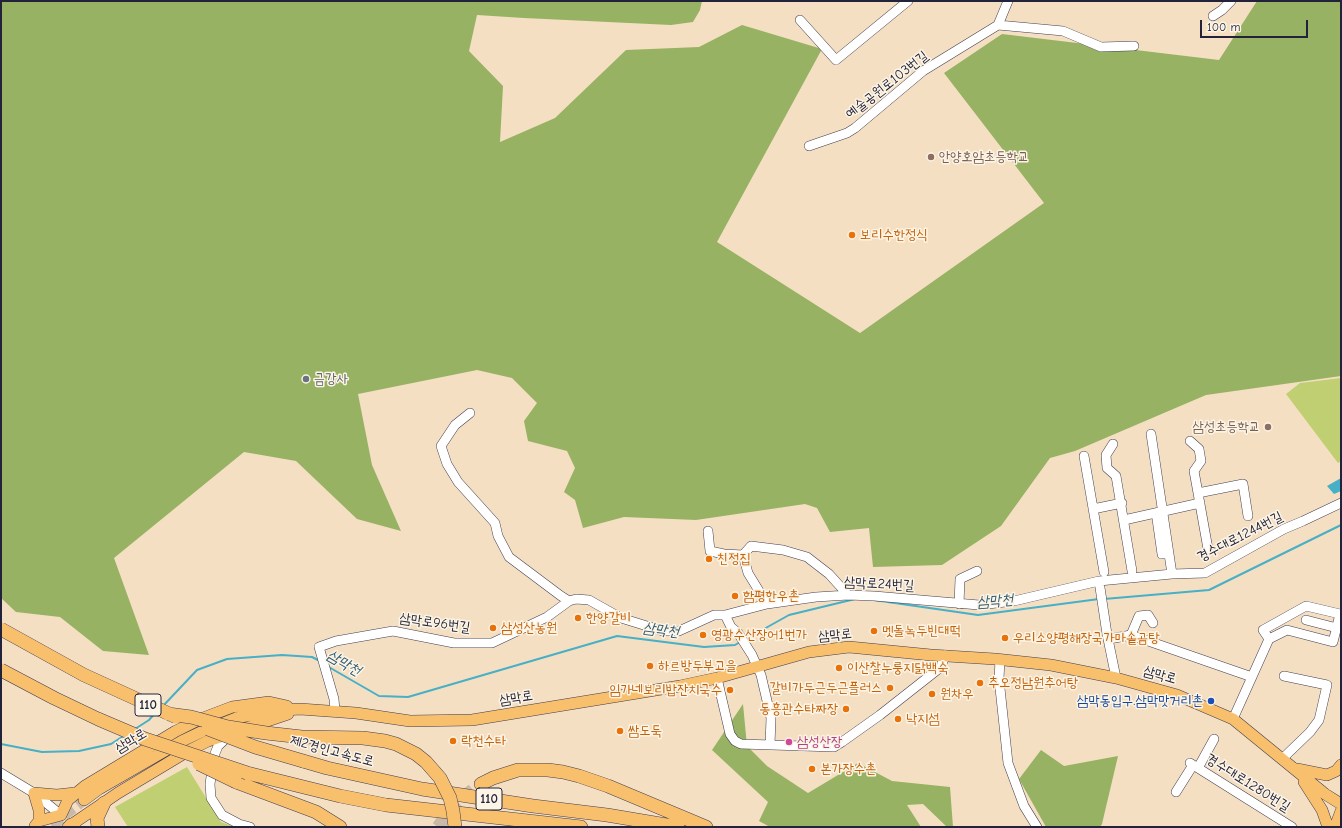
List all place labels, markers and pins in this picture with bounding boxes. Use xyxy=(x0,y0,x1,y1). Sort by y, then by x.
place label: 안양호암초등학교 xyxy=(939,149,1029,165)
marker: 안양호암초등학교 xyxy=(926,152,936,162)
place label: 보리수한정식 xyxy=(860,227,928,243)
marker: 보리수한정식 xyxy=(847,230,857,240)
place label: 금강사 xyxy=(314,371,348,387)
marker: 금강사 xyxy=(301,374,311,384)
place label: 삼성초등학교 xyxy=(1192,419,1260,435)
marker: 삼성초등학교 xyxy=(1263,422,1273,432)
place label: 친정집 xyxy=(717,551,751,567)
marker: 친정집 xyxy=(704,554,714,564)
place label: 함평한우촌 xyxy=(743,588,799,604)
marker: 함평한우촌 xyxy=(730,591,740,601)
place label: 한양갈비 xyxy=(586,610,631,626)
marker: 한양갈비 xyxy=(573,613,583,623)
place label: 삼성산농원 xyxy=(501,620,557,636)
marker: 삼성산농원 xyxy=(488,623,498,633)
place label: 멧돌녹두빈대떡 xyxy=(882,623,961,639)
marker: 멧돌녹두빈대떡 xyxy=(869,626,879,636)
place label: 영광수산장어1번가 xyxy=(711,627,807,643)
marker: 영광수산장어1번가 xyxy=(698,630,708,640)
place label: 우리소양평해장국가마솥곰탕 xyxy=(1013,630,1159,646)
marker: 우리소양평해장국가마솥곰탕 xyxy=(1000,633,1010,643)
place label: 하르방두부고을 xyxy=(658,658,737,674)
place label: 이산찰누룽지닭백숙 xyxy=(847,660,948,676)
marker: 하르방두부고을 xyxy=(645,661,655,671)
marker: 이산찰누룽지닭백숙 xyxy=(834,663,844,673)
place label: 추오정남원추어탕 xyxy=(988,675,1078,691)
marker: 추오정남원추어탕 xyxy=(975,678,985,688)
place label: 갈비가두근두근플러스 xyxy=(769,680,882,696)
place label: 임가네보리밥잔치국수 xyxy=(609,682,722,698)
marker: 갈비가두근두근플러스 xyxy=(885,683,895,693)
marker: 임가네보리밥잔치국수 xyxy=(725,685,735,695)
place label: 원차우 xyxy=(940,686,974,702)
marker: 원차우 xyxy=(927,689,937,699)
place label: 삼막동입구.삼막맛거리촌 xyxy=(1077,693,1203,709)
marker: 삼막동입구.삼막맛거리촌 xyxy=(1206,696,1216,706)
place label: 동흥관수타짜장 xyxy=(759,701,838,717)
marker: 동흥관수타짜장 xyxy=(841,704,851,714)
place label: 낙지섬 xyxy=(906,711,940,727)
marker: 낙지섬 xyxy=(893,714,903,724)
place label: 쌈도둑 xyxy=(628,723,662,739)
marker: 쌈도둑 xyxy=(615,726,625,736)
place label: 락천수타 xyxy=(461,733,506,749)
place label: 삼성산장 xyxy=(797,734,842,750)
marker: 락천수타 xyxy=(448,736,458,746)
marker: 삼성산장 xyxy=(784,737,794,747)
place label: 본가장수촌 xyxy=(820,761,876,777)
marker: 본가장수촌 xyxy=(807,764,817,774)

